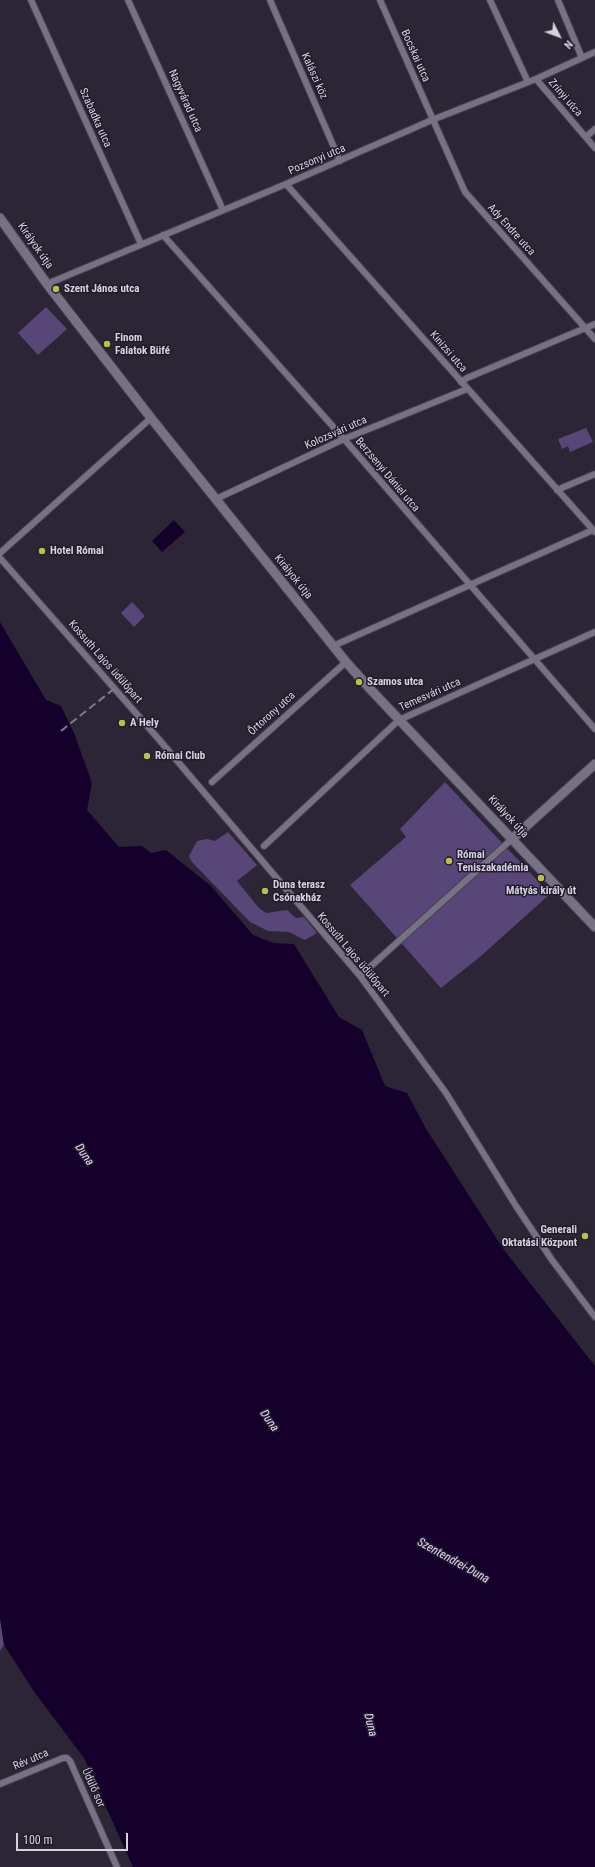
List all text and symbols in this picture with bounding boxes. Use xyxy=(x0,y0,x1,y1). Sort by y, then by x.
north arrow xyxy=(539,16,579,56)
street label: Bocskai utca xyxy=(398,28,432,84)
text: N xyxy=(561,38,575,51)
street label: Kalászi köz xyxy=(298,51,330,101)
street label: Nagyvárad utca xyxy=(165,68,205,134)
street label: Zrínyi utca xyxy=(545,76,585,120)
street label: Szabadka utca xyxy=(76,86,114,150)
street label: Pozsonyi utca xyxy=(286,142,348,178)
street label: Ady Endre utca xyxy=(484,201,538,259)
street label: Királyok útja xyxy=(14,220,56,272)
place label: Szent János utca xyxy=(64,282,139,296)
marker: Szent János utca xyxy=(51,284,61,294)
street label: Kinizsi utca xyxy=(427,329,469,375)
place label: Finom Falatok Büfé xyxy=(115,331,170,357)
marker: Finom Falatok Büfé xyxy=(102,339,112,349)
street label: Kolozsvári utca xyxy=(303,413,369,453)
street label: Berzsenyi Dániel utca xyxy=(352,435,422,515)
place label: Hotel Római xyxy=(50,544,104,558)
marker: Hotel Római xyxy=(37,546,47,556)
street label: Királyok útja xyxy=(271,552,315,602)
street label: Kossuth Lajos üdülőpart xyxy=(65,618,145,706)
place label: Szamos utca xyxy=(367,675,423,689)
street label: Temesvári utca xyxy=(397,676,463,714)
marker: Szamos utca xyxy=(354,677,364,687)
street label: Őrtorony utca xyxy=(246,689,298,739)
place label: A Hely xyxy=(130,716,159,730)
marker: A Hely xyxy=(117,718,127,728)
place label: Római Club xyxy=(155,749,205,763)
marker: Római Club xyxy=(142,751,152,761)
street label: Királyok útja xyxy=(485,793,531,841)
place label: Római Teniszakadémia xyxy=(457,848,528,874)
marker: Római Teniszakadémia xyxy=(444,856,454,866)
marker: Mátyás király út xyxy=(536,873,546,883)
place label: Duna terasz Csónakház xyxy=(273,878,325,904)
place label: Mátyás király út xyxy=(506,884,576,898)
marker: Duna terasz Csónakház xyxy=(260,886,270,896)
street label: Kossuth Lajos üdülőpart xyxy=(314,910,392,1000)
water label: Duna xyxy=(71,1141,97,1169)
place label: Generali Oktatási Központ xyxy=(502,1223,577,1249)
marker: Generali Oktatási Központ xyxy=(580,1231,590,1241)
water label: Duna xyxy=(256,1407,282,1435)
water label: Szentendrei-Duna xyxy=(414,1535,492,1587)
water label: Duna xyxy=(360,1712,380,1738)
street label: Rév utca xyxy=(11,1747,51,1773)
street label: Üdülő sor xyxy=(79,1766,107,1810)
scale bar xyxy=(18,1825,130,1851)
text: 100 m xyxy=(23,1833,53,1847)

